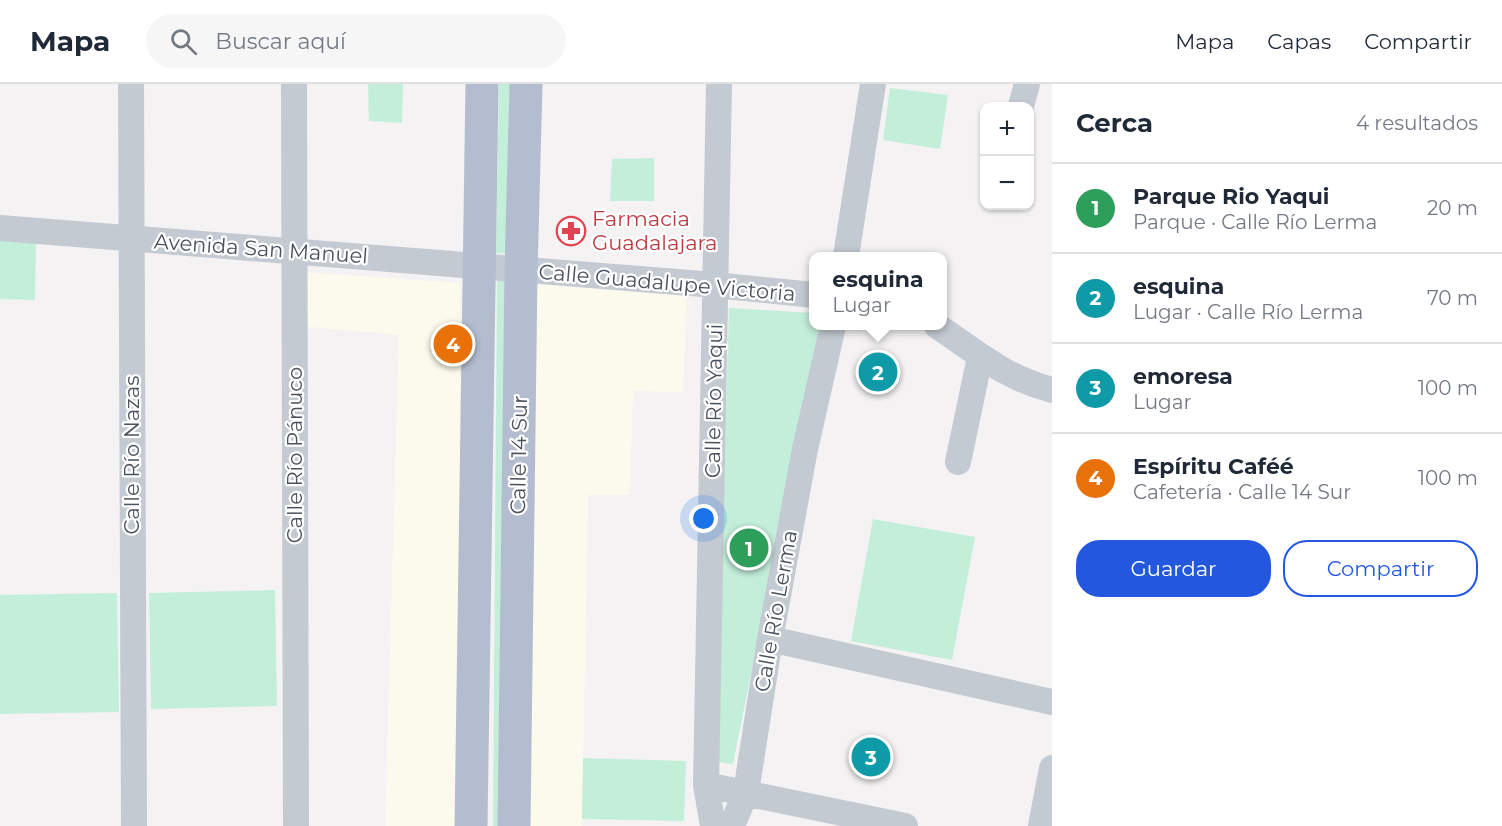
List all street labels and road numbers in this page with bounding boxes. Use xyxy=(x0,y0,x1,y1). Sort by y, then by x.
street label: Avenida San Manuel xyxy=(153,229,369,268)
street label: Calle Guadalupe Victoria xyxy=(538,259,796,306)
street label: Calle Río Yaqui xyxy=(700,324,727,478)
street label: Calle Río Pánuco xyxy=(282,367,307,543)
street label: Calle Río Nazas xyxy=(119,376,144,534)
street label: Calle 14 Sur xyxy=(505,395,532,515)
street label: Calle Río Lerma xyxy=(749,528,802,694)

